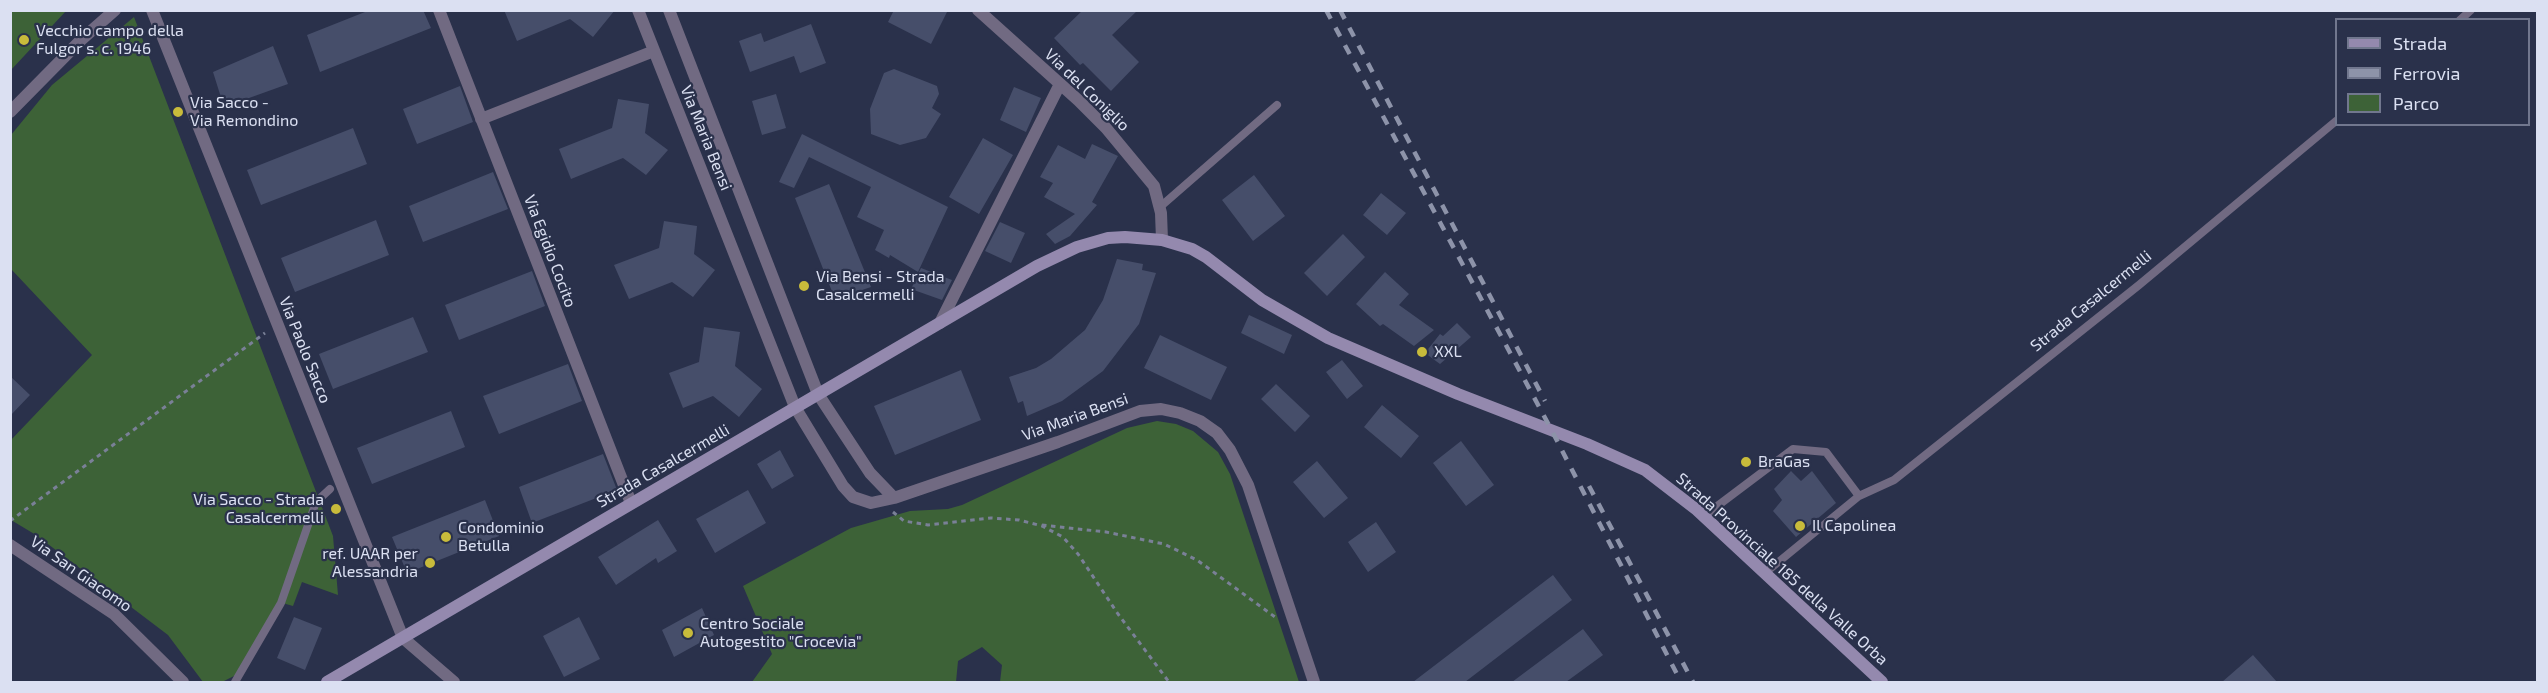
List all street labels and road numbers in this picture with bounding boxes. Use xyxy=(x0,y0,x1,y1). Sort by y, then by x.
street label: Via del Coniglio xyxy=(1041,45,1133,135)
street label: Via Maria Bensi xyxy=(676,83,736,193)
street label: Via Egidio Cocito xyxy=(520,192,580,310)
street label: Strada Casalcermelli xyxy=(2027,246,2155,356)
street label: Via Paolo Sacco xyxy=(275,294,335,406)
street label: Via Maria Bensi xyxy=(1019,389,1131,445)
street label: Strada Casalcermelli xyxy=(593,420,733,512)
street label: Strada Provinciale 185 della Valle Orba xyxy=(1672,469,1892,669)
street label: Via San Giacomo xyxy=(27,532,135,616)

